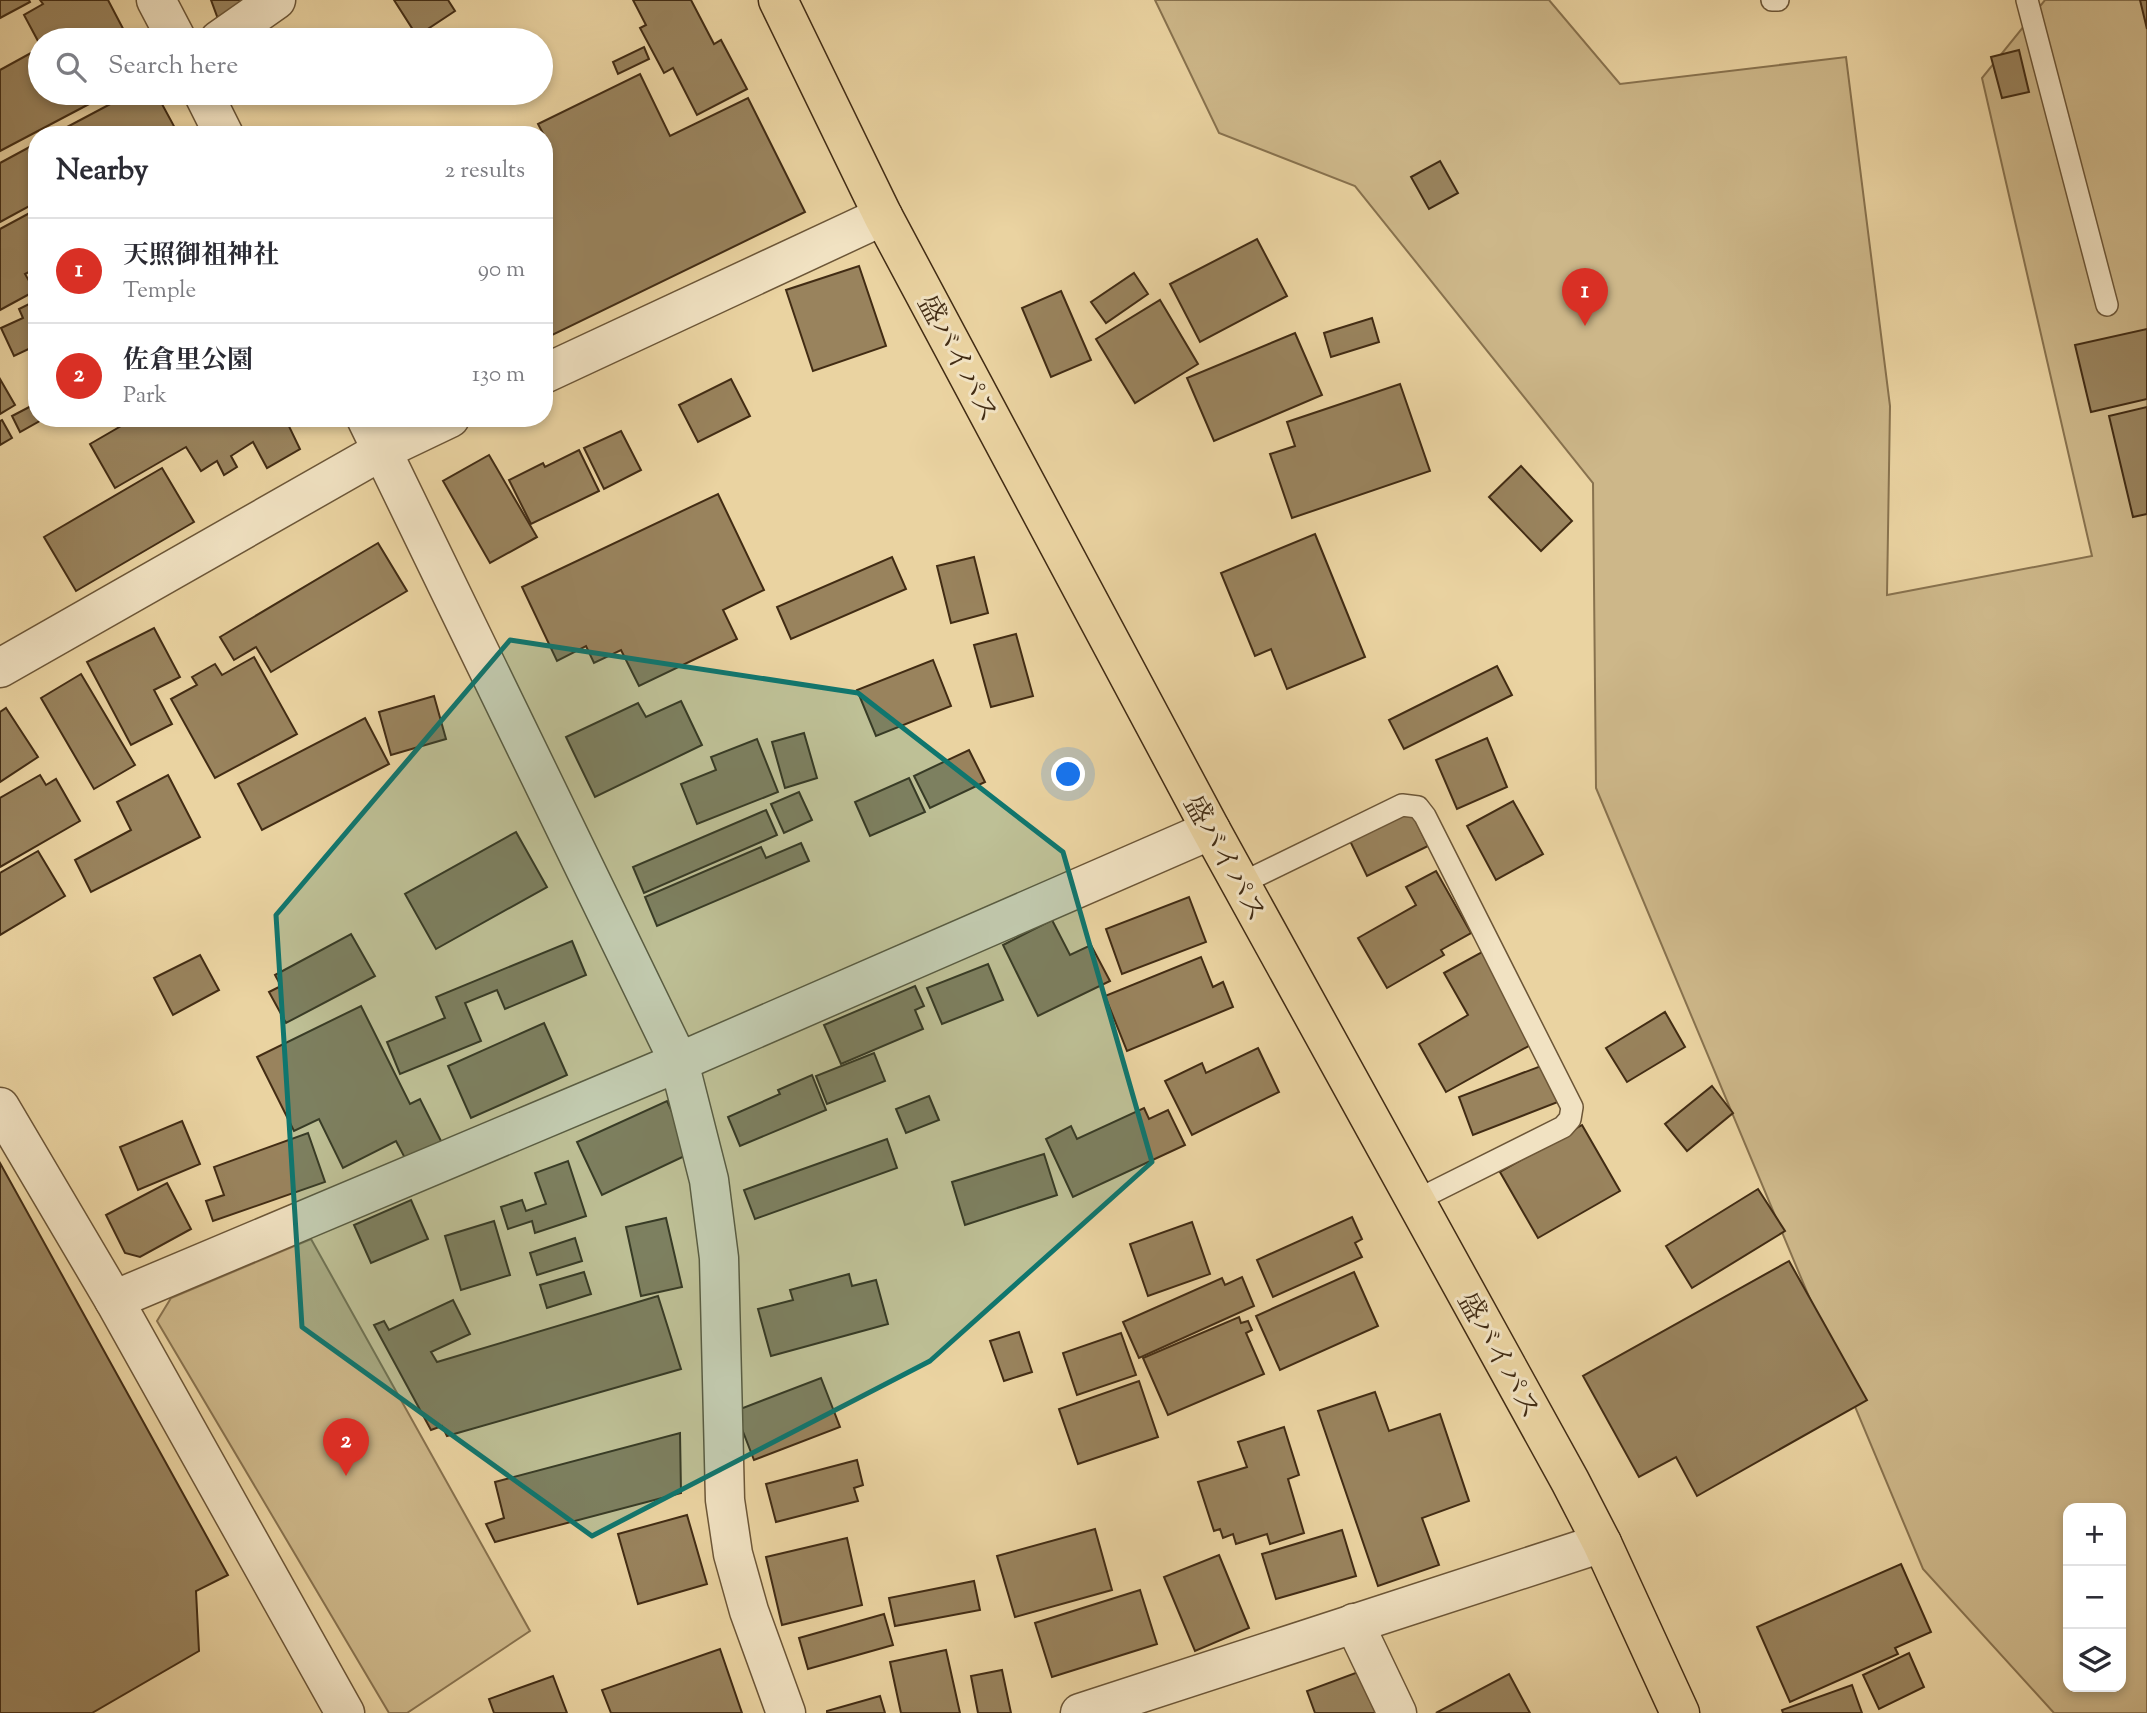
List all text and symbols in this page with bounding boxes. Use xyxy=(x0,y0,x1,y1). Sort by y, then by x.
search box xyxy=(28,28,553,105)
icon: search xyxy=(52,48,90,86)
text: Search here xyxy=(108,48,238,85)
text: Nearby xyxy=(56,150,148,193)
text: 2 results xyxy=(445,155,525,188)
text: 天照御祖神社 xyxy=(123,238,279,275)
text: 1 xyxy=(75,254,83,287)
text: 90 m xyxy=(478,254,525,287)
pin: 1 xyxy=(1562,268,1608,326)
text: Temple xyxy=(123,275,196,308)
street label: 盛バイパス xyxy=(906,288,1007,430)
text: 佐倉里公園 xyxy=(123,343,253,380)
text: 2 xyxy=(74,359,84,392)
text: 130 m xyxy=(472,359,525,392)
text: Park xyxy=(123,380,167,413)
your location xyxy=(1051,757,1085,791)
street label: 盛バイパス xyxy=(1172,789,1275,930)
street label: 盛バイパス xyxy=(1446,1286,1549,1427)
pin: 2 xyxy=(323,1418,369,1476)
map controls xyxy=(2063,1503,2126,1692)
button: + xyxy=(2063,1503,2126,1566)
button: − xyxy=(2063,1566,2126,1629)
button: layers xyxy=(2063,1629,2126,1692)

